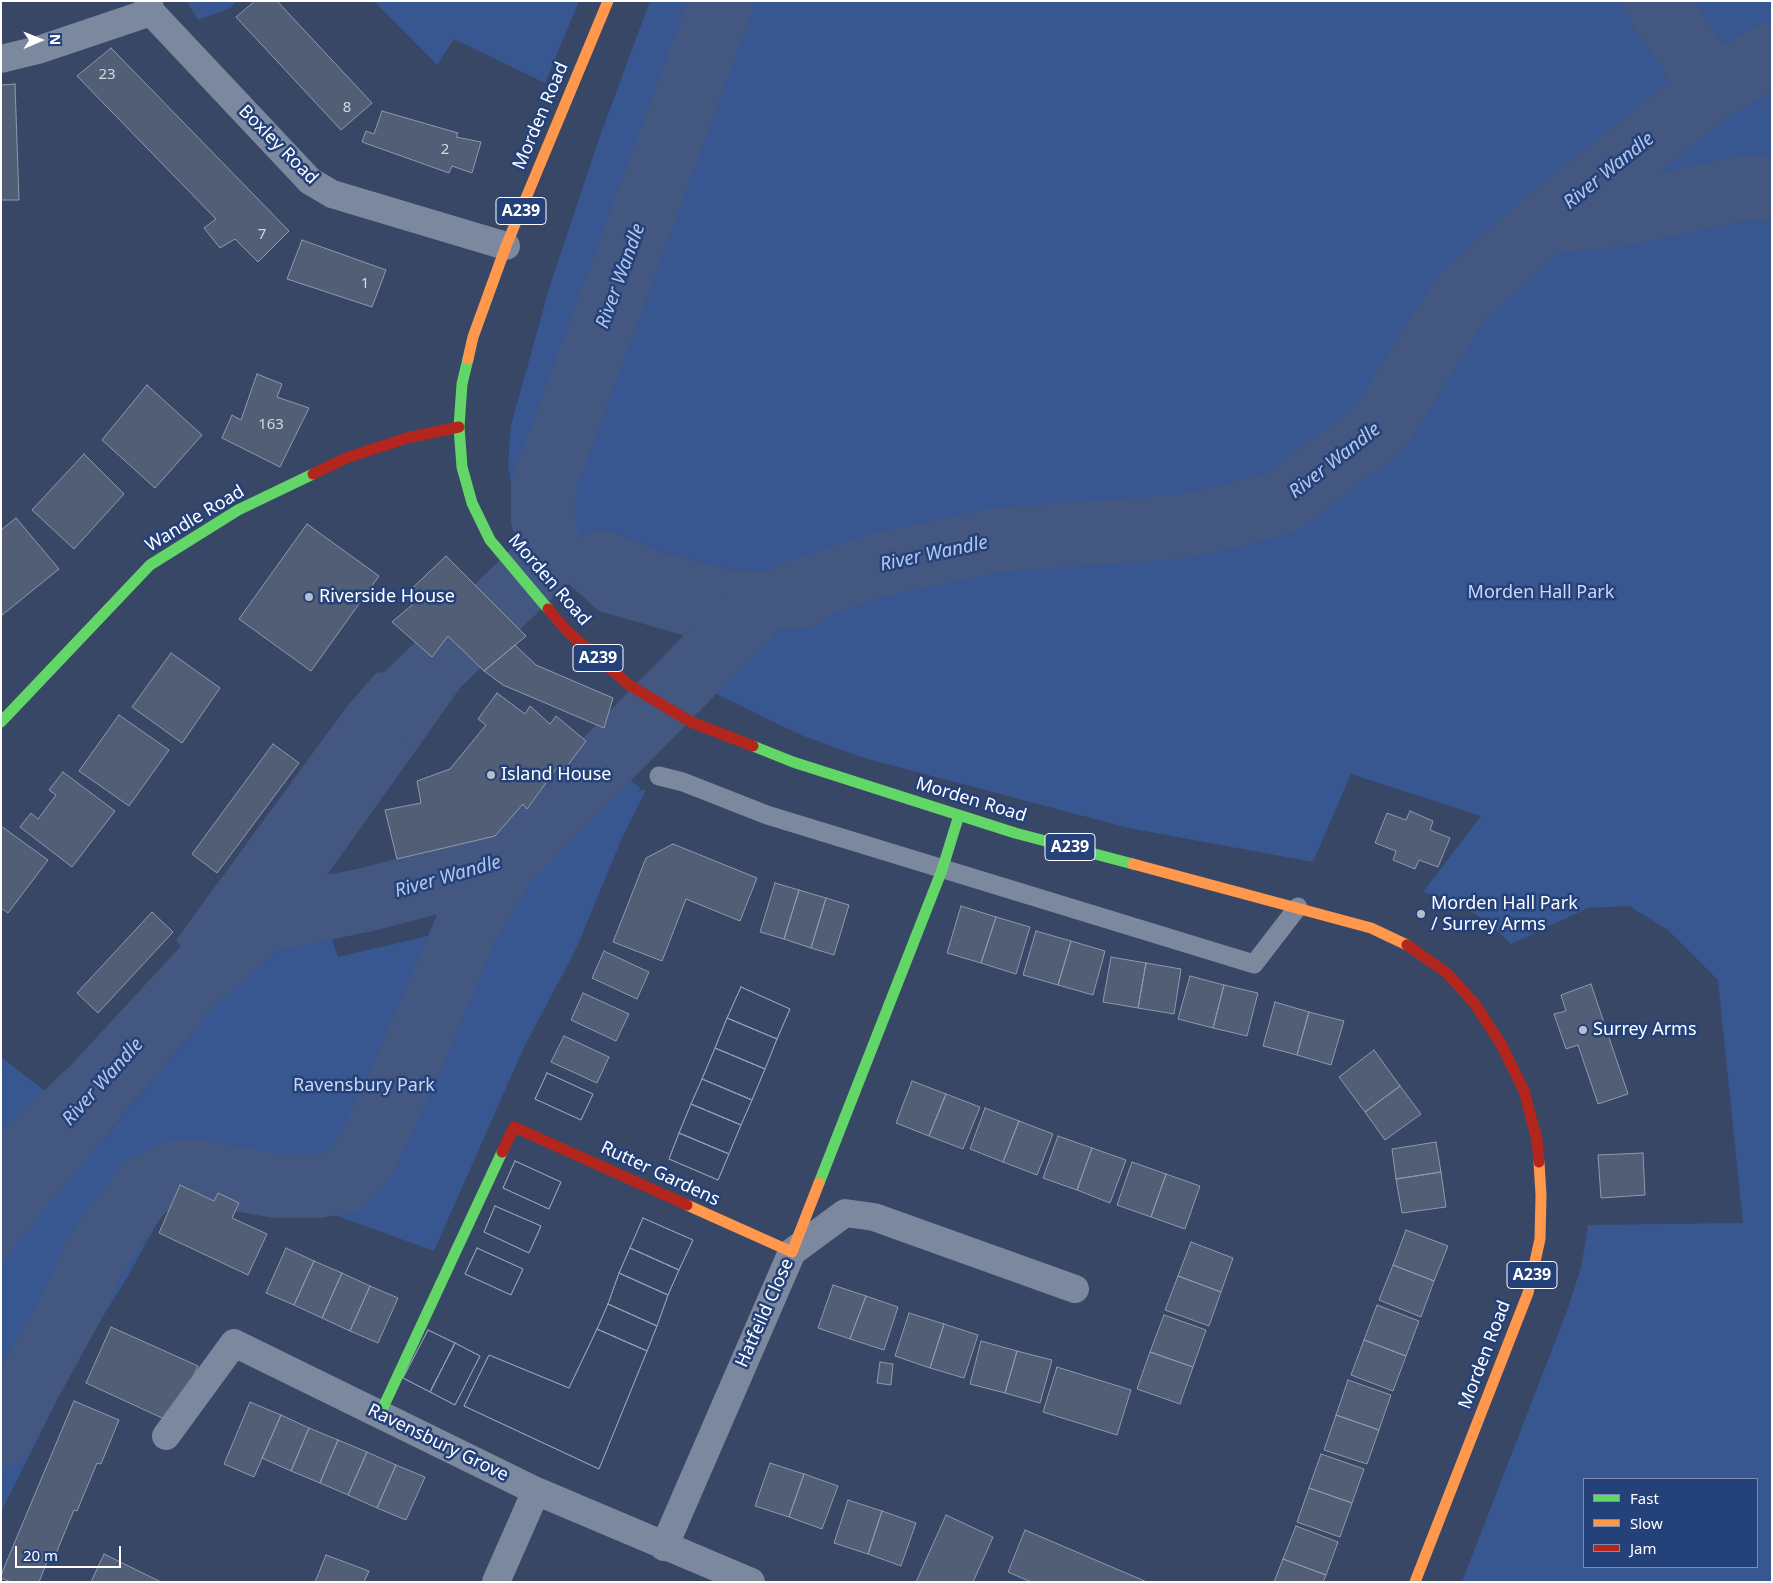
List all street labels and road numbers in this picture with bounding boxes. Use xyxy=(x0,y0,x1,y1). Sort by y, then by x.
street label: Morden Road xyxy=(509,59,573,173)
street label: Boxley Road xyxy=(234,101,322,189)
road number: A239 xyxy=(496,198,546,225)
street label: Wandle Road xyxy=(142,481,248,557)
street label: Morden Road xyxy=(503,530,595,630)
road number: A239 xyxy=(573,644,623,671)
street label: Morden Road xyxy=(913,773,1029,827)
road number: A239 xyxy=(1045,834,1095,860)
street label: Rutter Gardens xyxy=(597,1137,723,1211)
street label: Hatfeild Close xyxy=(731,1255,799,1371)
road number: A239 xyxy=(1507,1262,1557,1288)
street label: Morden Road xyxy=(1454,1298,1516,1412)
street label: Ravensbury Grove xyxy=(364,1400,512,1486)

